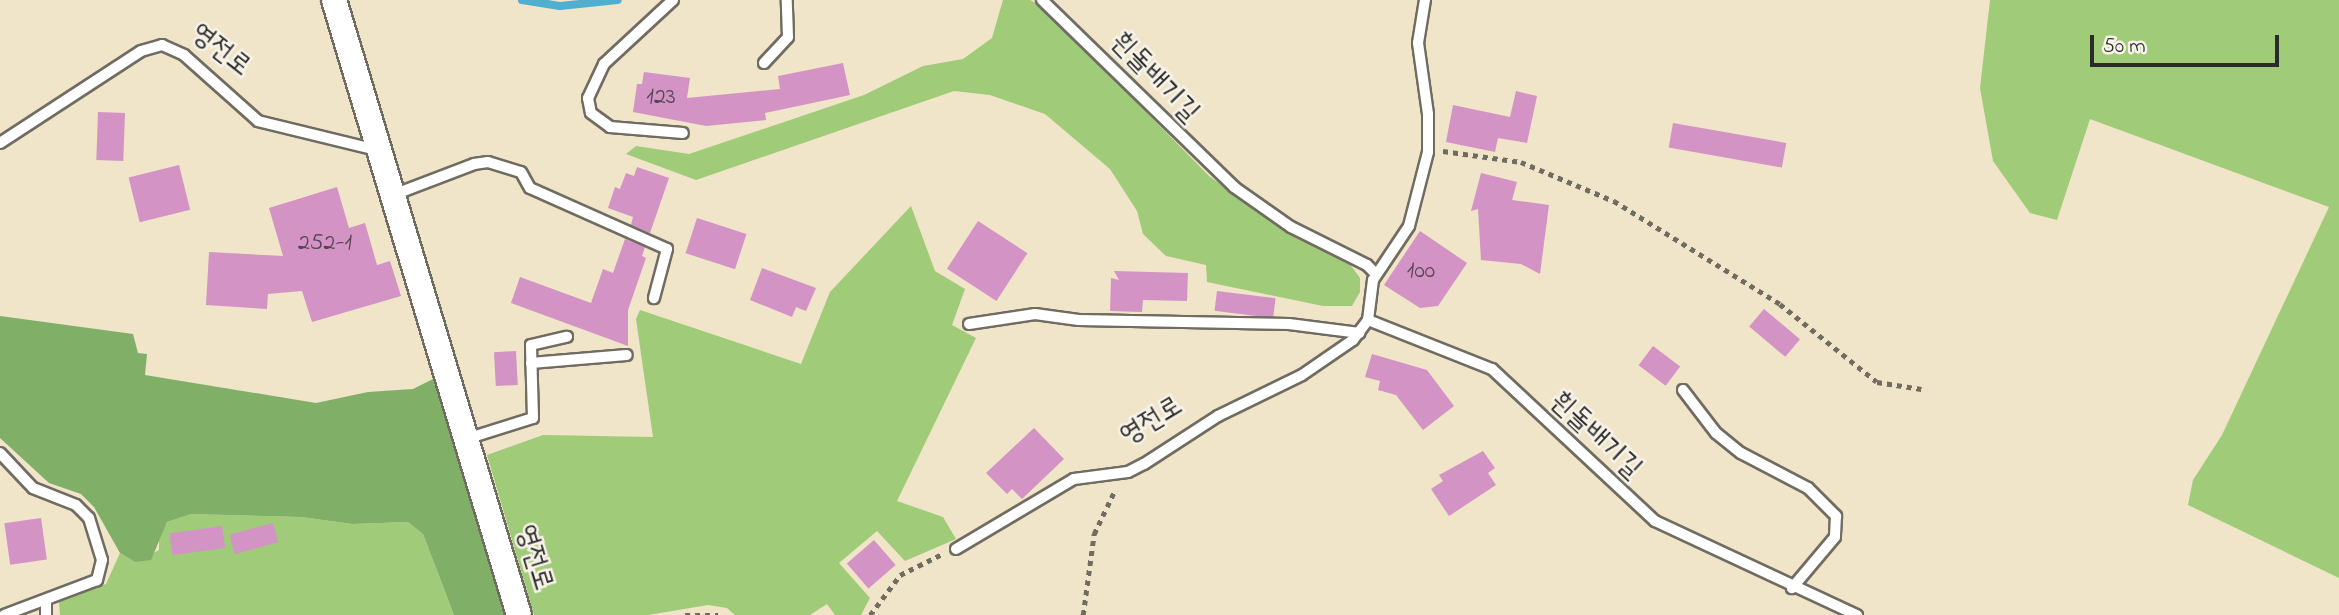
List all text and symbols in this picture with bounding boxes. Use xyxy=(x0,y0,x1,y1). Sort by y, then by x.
street label: 영전로 xyxy=(183,17,257,85)
scale bar xyxy=(2094,21,2283,65)
street label: 흰돌배기길 xyxy=(1103,26,1205,130)
text: 50 m xyxy=(2103,32,2146,62)
house number: 123 xyxy=(646,84,676,112)
house number: 252-1 xyxy=(298,230,352,258)
house number: 100 xyxy=(1407,258,1435,286)
street label: 흰돌배기길 xyxy=(1542,385,1648,487)
street label: 영전로 xyxy=(1114,390,1190,454)
street label: 영전로 xyxy=(507,521,559,595)

